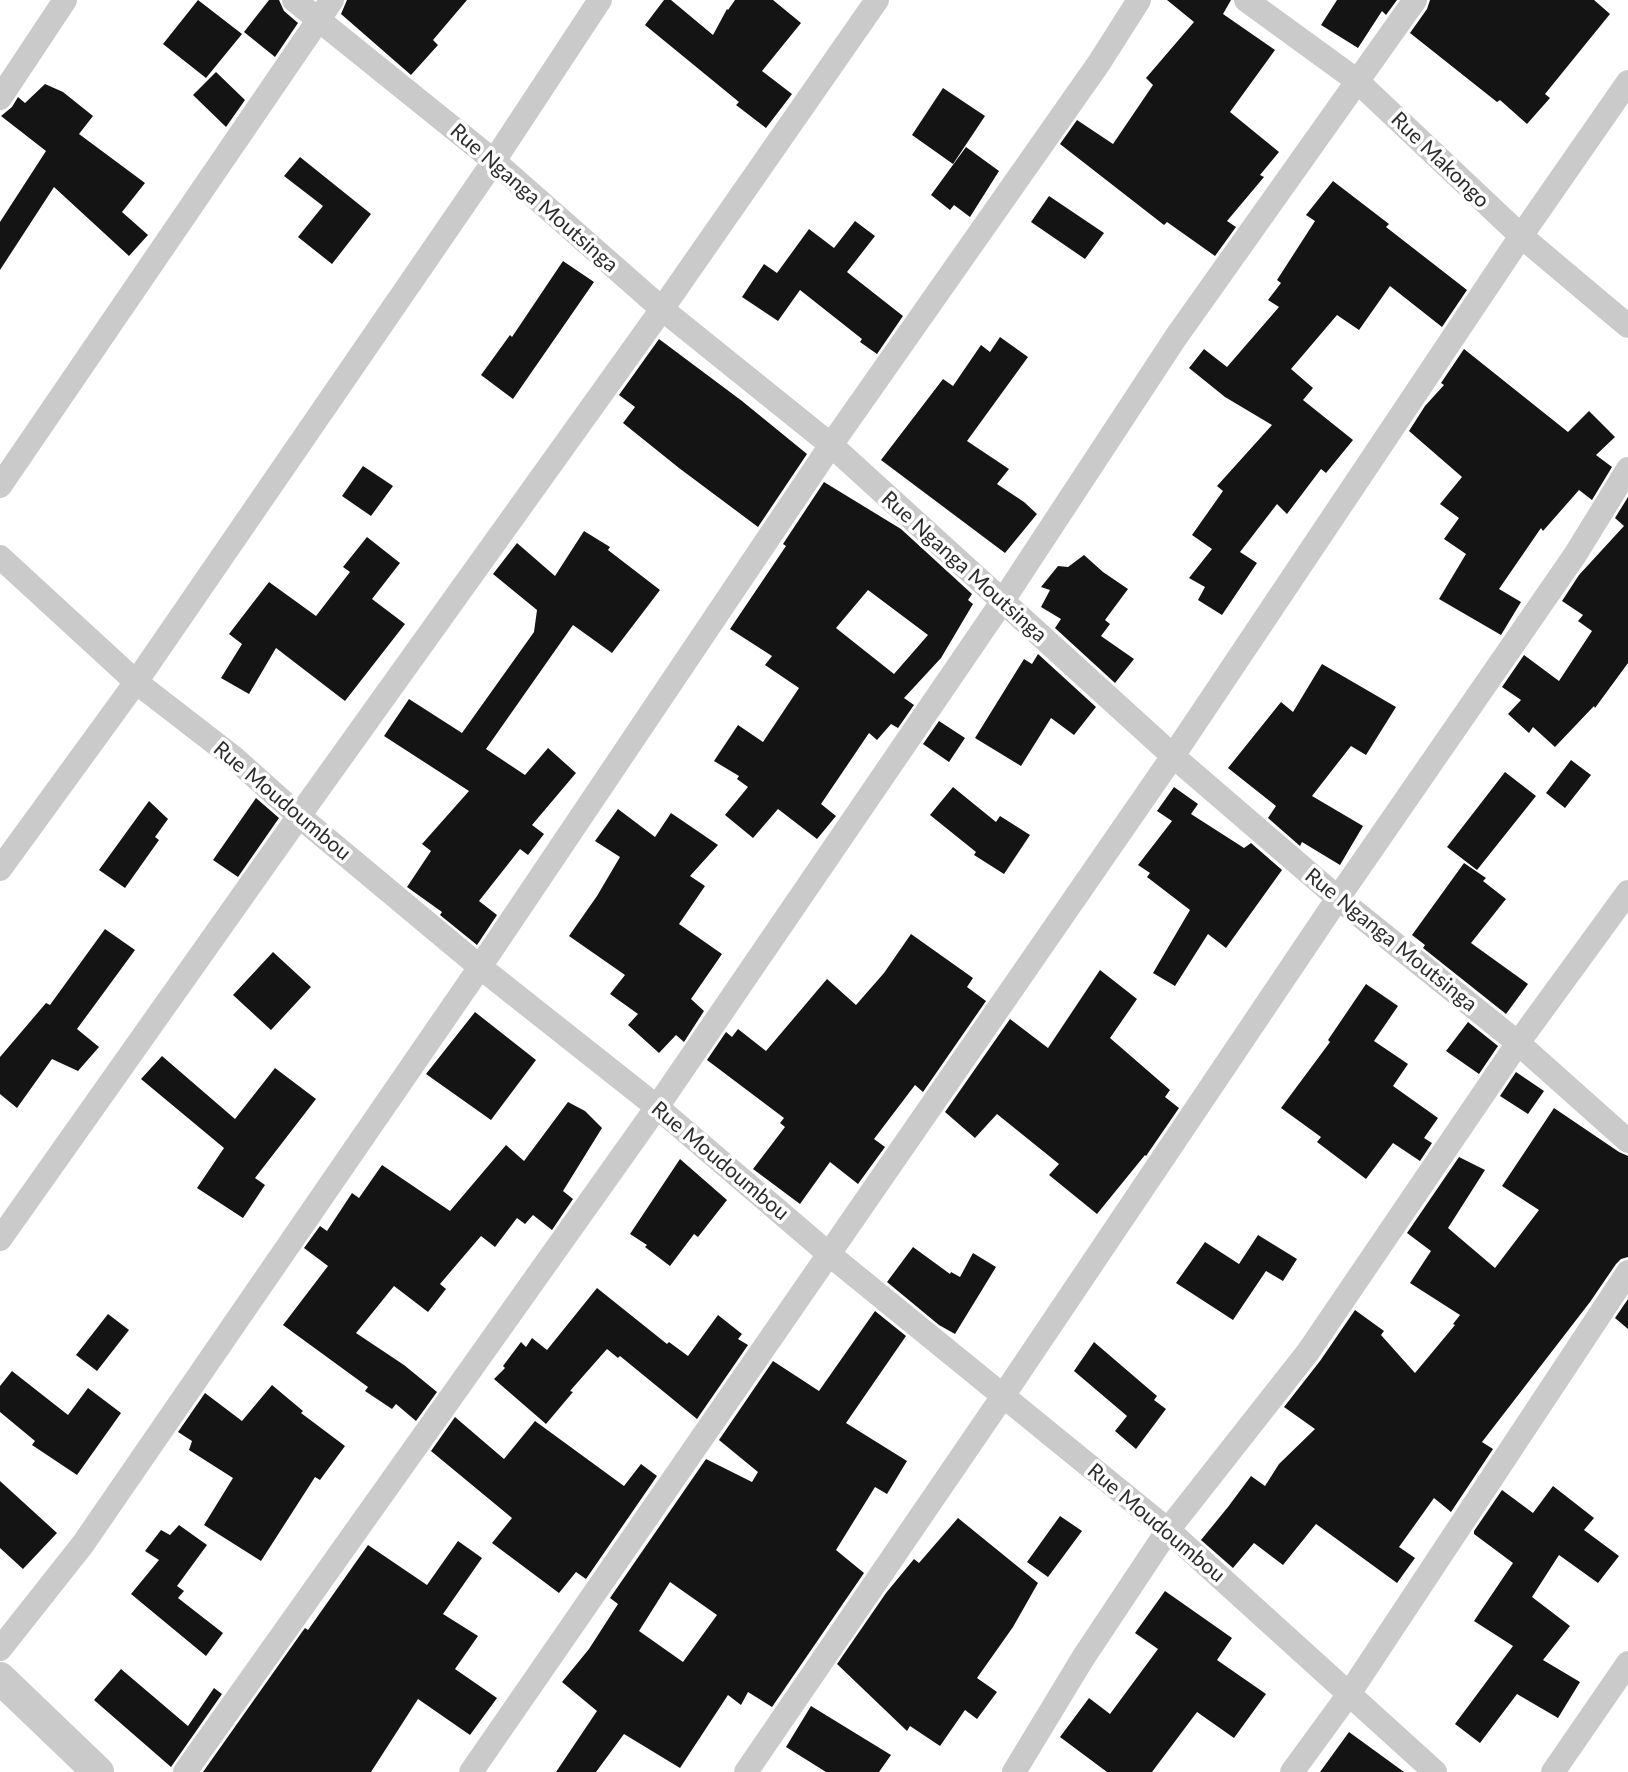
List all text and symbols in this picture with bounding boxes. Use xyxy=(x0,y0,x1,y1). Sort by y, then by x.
street label: Rue Makongo xyxy=(1386,107,1494,213)
street label: Rue Nganga Moutsinga xyxy=(445,118,623,278)
street label: Rue Nganga Moutsinga xyxy=(876,486,1052,648)
street label: Rue Moudoumbou xyxy=(208,736,356,866)
street label: Rue Nganga Moutsinga xyxy=(1300,863,1482,1017)
street label: Rue Moudoumbou xyxy=(646,1096,794,1226)
street label: Rue Moudoumbou xyxy=(1082,1458,1230,1588)

